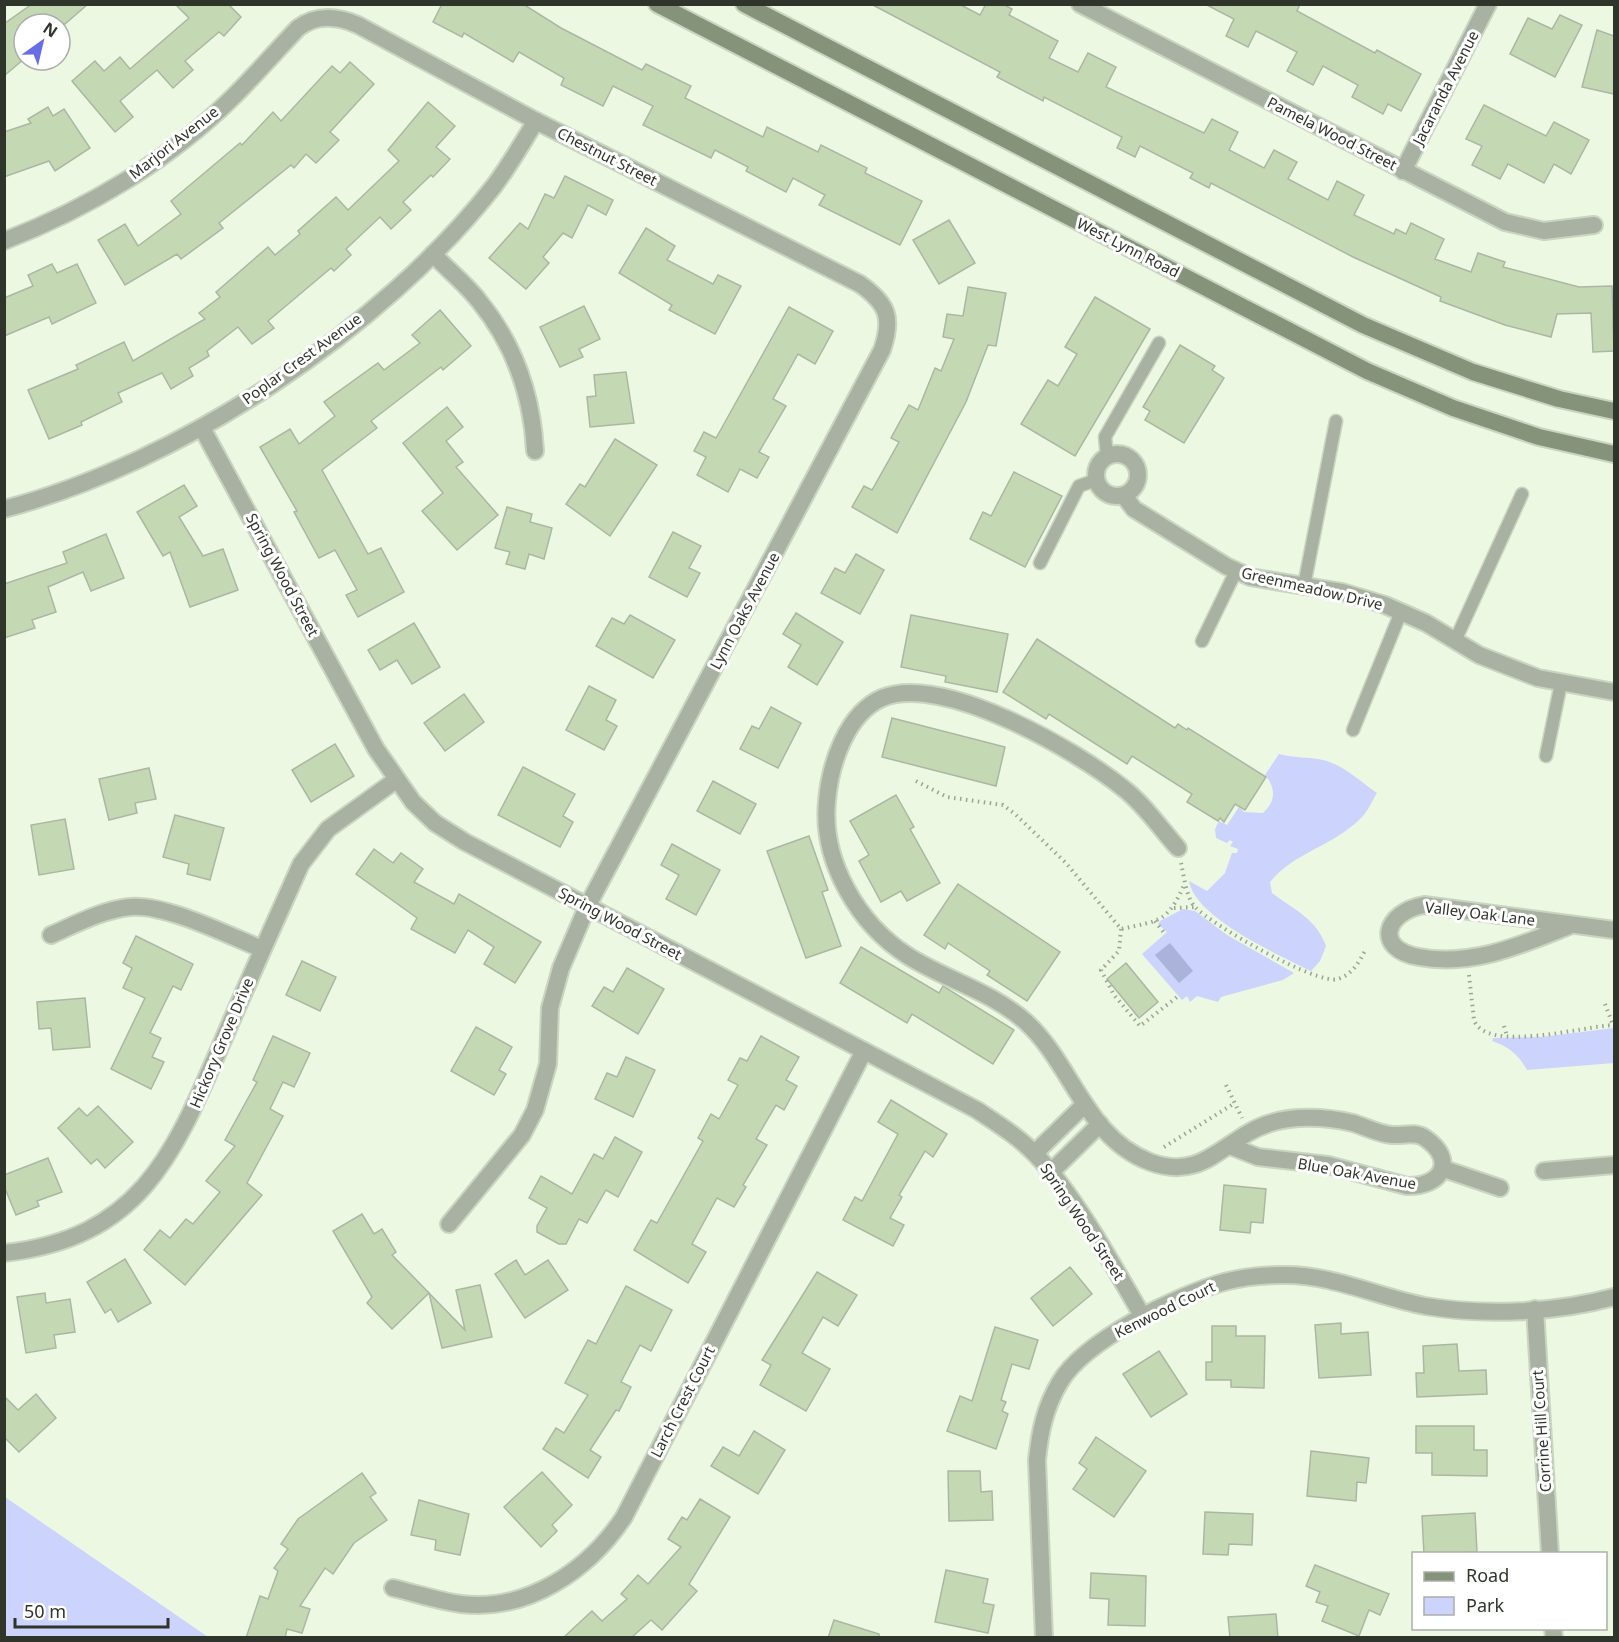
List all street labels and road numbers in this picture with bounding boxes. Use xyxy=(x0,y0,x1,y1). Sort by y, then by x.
street label: Jacaranda Avenue xyxy=(1407,27,1483,150)
street label: Pamela Wood Street xyxy=(1264,92,1401,175)
street label: Marjori Avenue xyxy=(125,101,222,183)
street label: Chestnut Street xyxy=(554,122,661,190)
street label: West Lynn Road xyxy=(1074,213,1183,282)
street label: Poplar Crest Avenue xyxy=(238,308,365,408)
street label: Spring Wood Street xyxy=(242,509,324,640)
street label: Lynn Oaks Avenue xyxy=(705,549,783,673)
street label: Greenmeadow Drive xyxy=(1239,562,1385,614)
street label: Spring Wood Street xyxy=(555,882,686,964)
street label: Valley Oak Lane xyxy=(1424,896,1536,930)
street label: Hickory Grove Drive xyxy=(185,974,258,1111)
street label: Blue Oak Avenue xyxy=(1296,1153,1418,1193)
street label: Spring Wood Street xyxy=(1036,1159,1130,1284)
street label: Kenwood Court xyxy=(1111,1276,1219,1342)
street label: Larch Crest Court xyxy=(645,1342,719,1461)
street label: Corrine Hill Court xyxy=(1527,1369,1555,1493)

